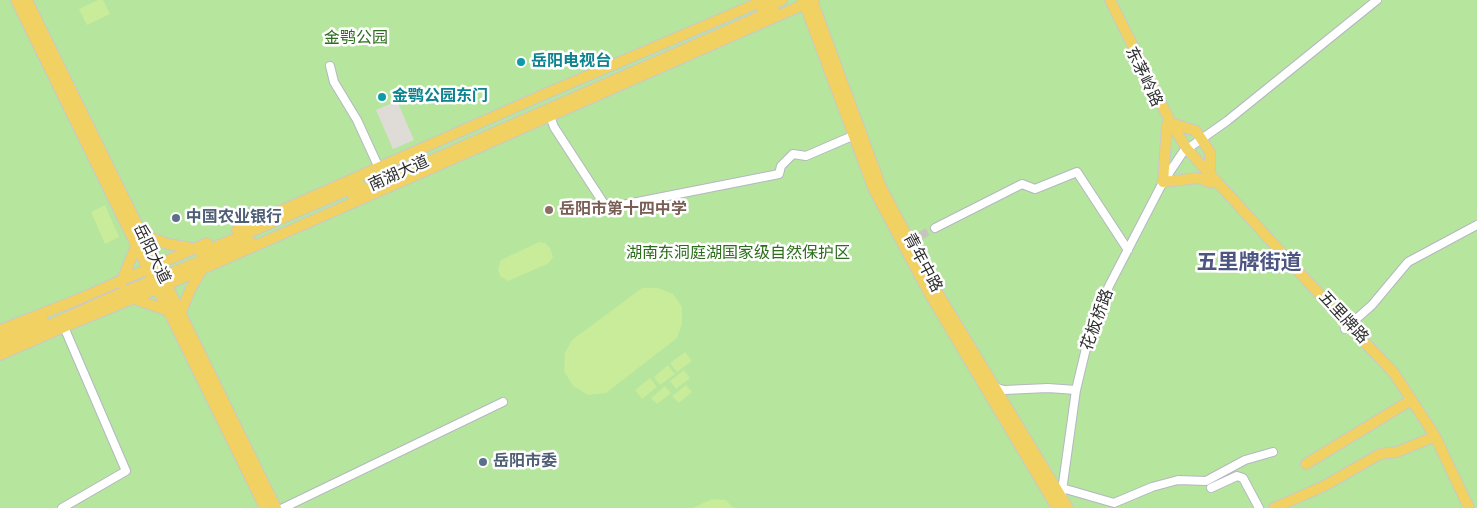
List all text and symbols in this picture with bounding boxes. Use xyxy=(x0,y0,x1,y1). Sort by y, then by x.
park label: 金鹗公园 xyxy=(324,29,388,49)
street label: 东茅岭路 xyxy=(1120,44,1166,110)
place label: 岳阳电视台 xyxy=(531,52,611,72)
marker: 岳阳电视台 xyxy=(515,56,527,68)
place label: 金鹗公园东门 xyxy=(392,87,488,107)
marker: 金鹗公园东门 xyxy=(376,91,388,103)
street label: 南湖大道 xyxy=(366,152,432,196)
place label: 岳阳市第十四中学 xyxy=(559,200,687,220)
marker: 岳阳市第十四中学 xyxy=(543,204,555,216)
place label: 中国农业银行 xyxy=(186,208,282,228)
marker: 中国农业银行 xyxy=(170,212,182,224)
street label: 岳阳大道 xyxy=(128,221,174,287)
street label: 青年中路 xyxy=(899,230,945,296)
park label: 湖南东洞庭湖国家级自然保护区 xyxy=(626,244,850,264)
district label: 五里牌街道 xyxy=(1197,251,1301,277)
street label: 花板桥路 xyxy=(1078,287,1118,353)
street label: 五里牌路 xyxy=(1314,288,1372,348)
place label: 岳阳市委 xyxy=(493,452,557,472)
marker: 岳阳市委 xyxy=(477,456,489,468)

